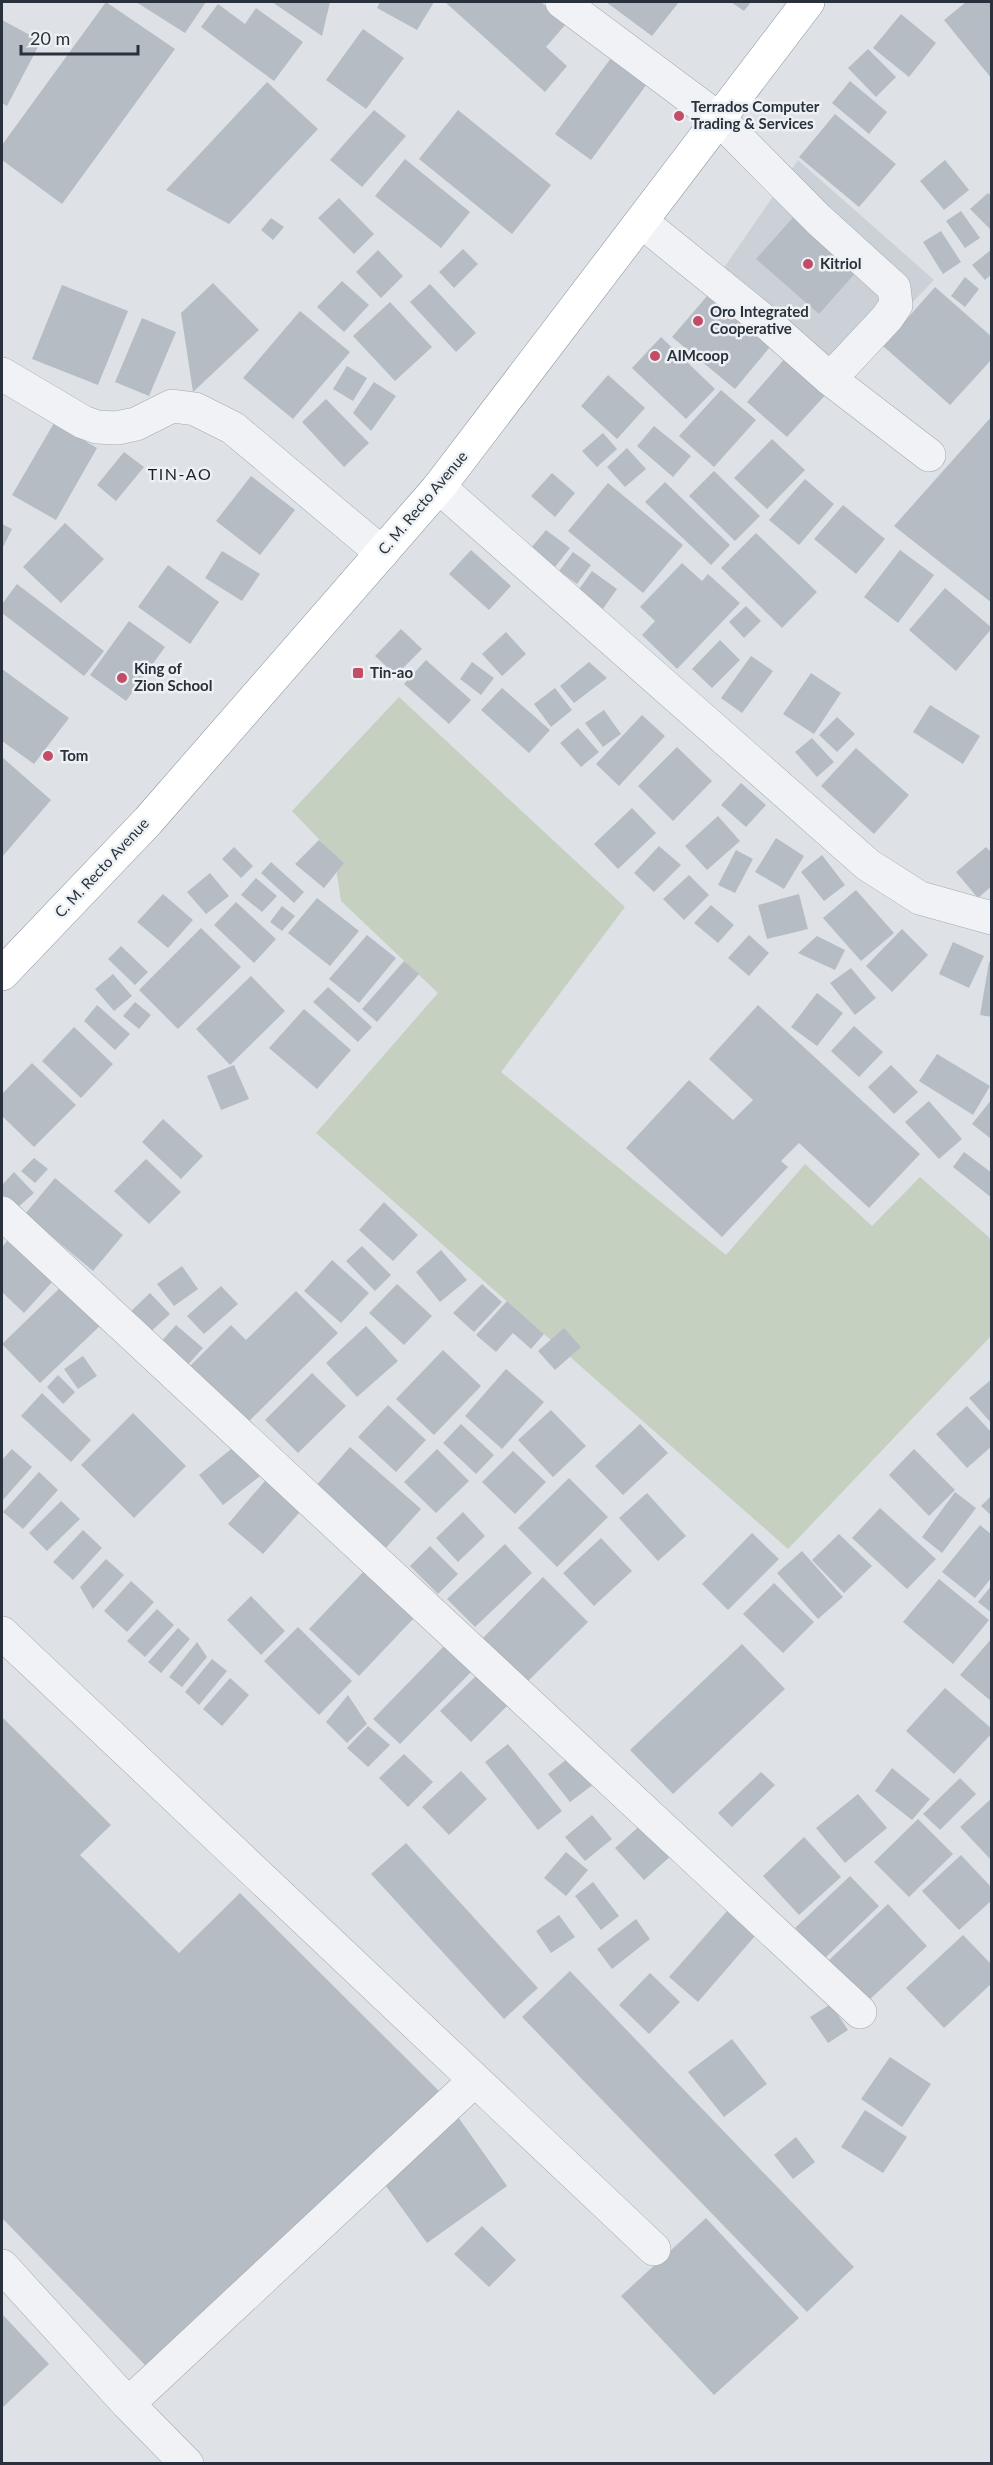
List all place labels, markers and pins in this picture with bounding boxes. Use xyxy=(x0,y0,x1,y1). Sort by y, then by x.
place label: Terrados Computer Trading & Services xyxy=(691,97,820,132)
marker: Terrados Computer Trading & Services xyxy=(672,109,686,123)
place label: Kitriol xyxy=(820,254,861,272)
marker: Kitriol xyxy=(801,257,815,271)
place label: Oro Integrated Cooperative xyxy=(710,302,809,337)
marker: Oro Integrated Cooperative xyxy=(691,314,705,328)
place label: AIMcoop xyxy=(666,346,729,364)
marker: AIMcoop xyxy=(648,349,662,363)
place label: King of Zion School xyxy=(134,659,212,694)
place label: Tin-ao xyxy=(370,663,413,681)
marker: Tin-ao xyxy=(351,666,365,680)
marker: King of Zion School xyxy=(115,671,129,685)
place label: Tom xyxy=(60,746,88,764)
marker: Tom xyxy=(41,749,55,763)

